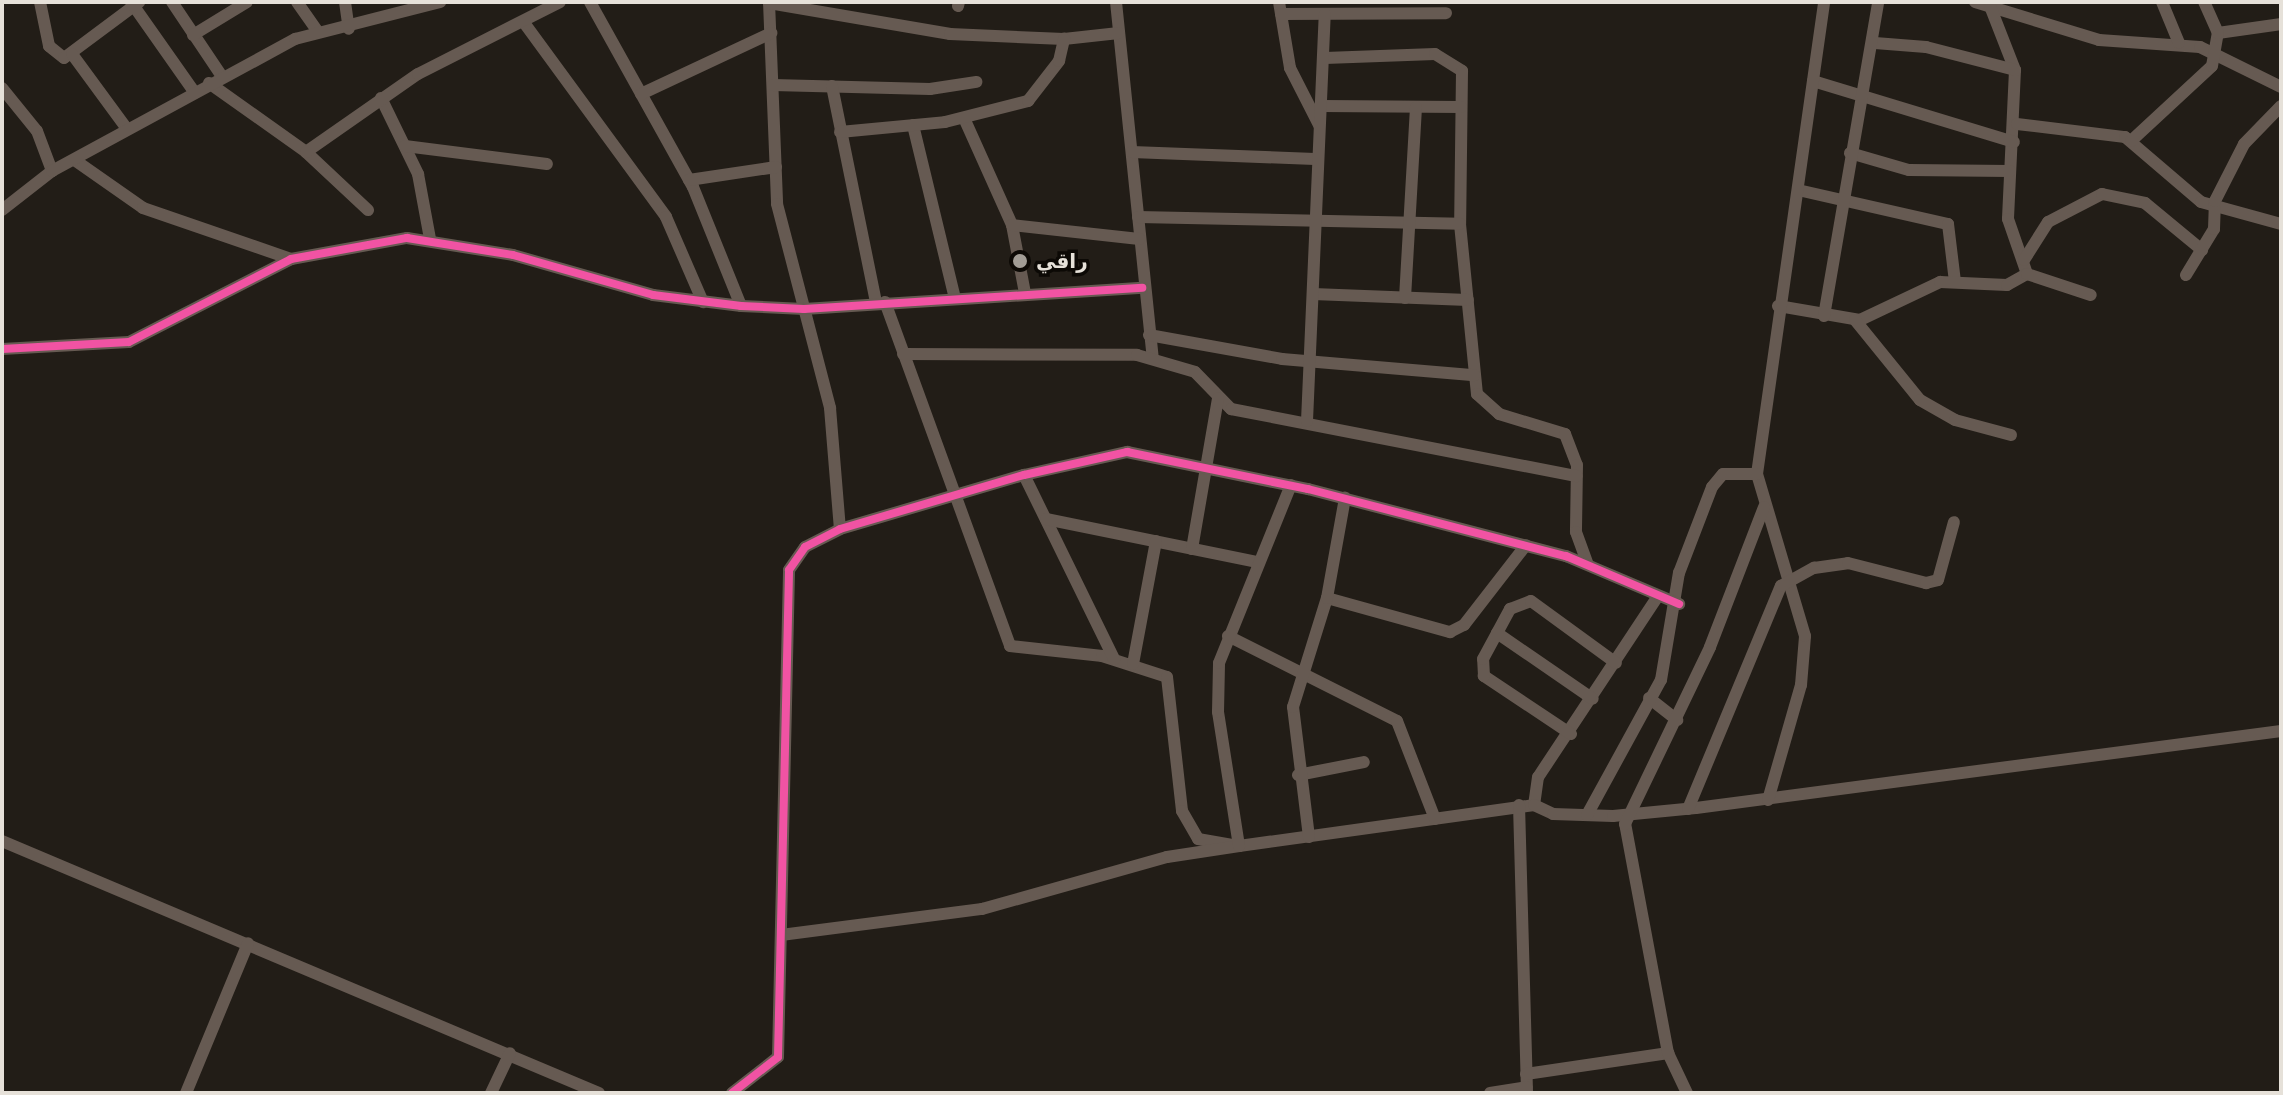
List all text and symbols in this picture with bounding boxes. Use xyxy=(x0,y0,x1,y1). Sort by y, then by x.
place label: راقي xyxy=(1036,249,1088,273)
marker: راقي xyxy=(1011,252,1029,270)

